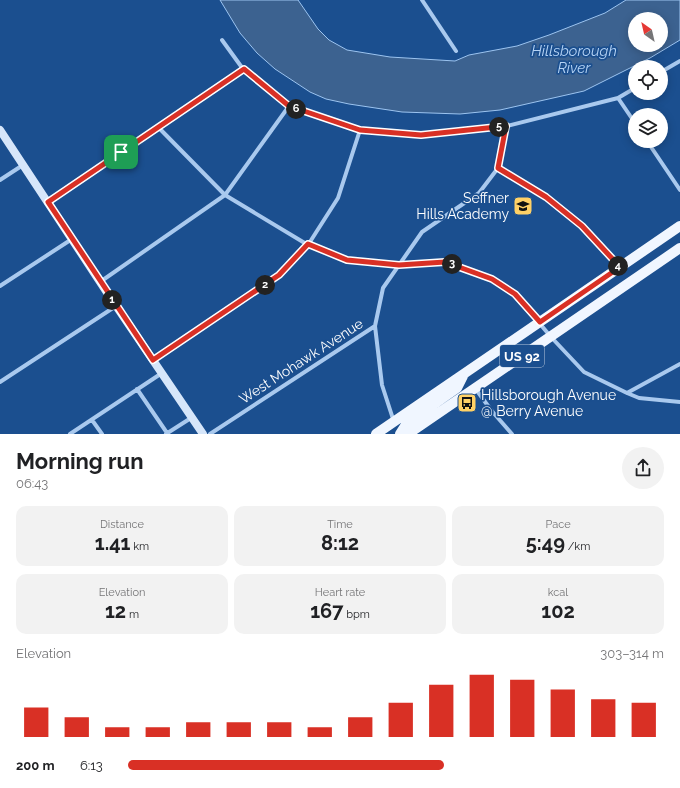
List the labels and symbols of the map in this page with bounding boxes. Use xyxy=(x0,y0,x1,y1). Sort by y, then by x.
north arrow xyxy=(628,12,668,52)
water label: Hillsborough River xyxy=(531,42,617,77)
pin: 6 xyxy=(286,99,306,119)
pin: 5 xyxy=(489,117,509,137)
pin xyxy=(104,135,138,169)
place label: Seffner Hills Academy xyxy=(416,190,509,222)
school or university icon: Seffner Hills Academy xyxy=(512,195,534,217)
pin: 3 xyxy=(442,254,462,274)
pin: 4 xyxy=(608,256,628,276)
pin: 2 xyxy=(255,275,275,295)
pin: 1 xyxy=(102,290,122,310)
street label: West Mohawk Avenue xyxy=(236,315,366,407)
road number: US 92 xyxy=(500,345,544,367)
place label: Hillsborough Avenue @ Berry Avenue xyxy=(481,387,616,419)
bus stop icon: Hillsborough Avenue @ Berry Avenue xyxy=(456,392,478,414)

